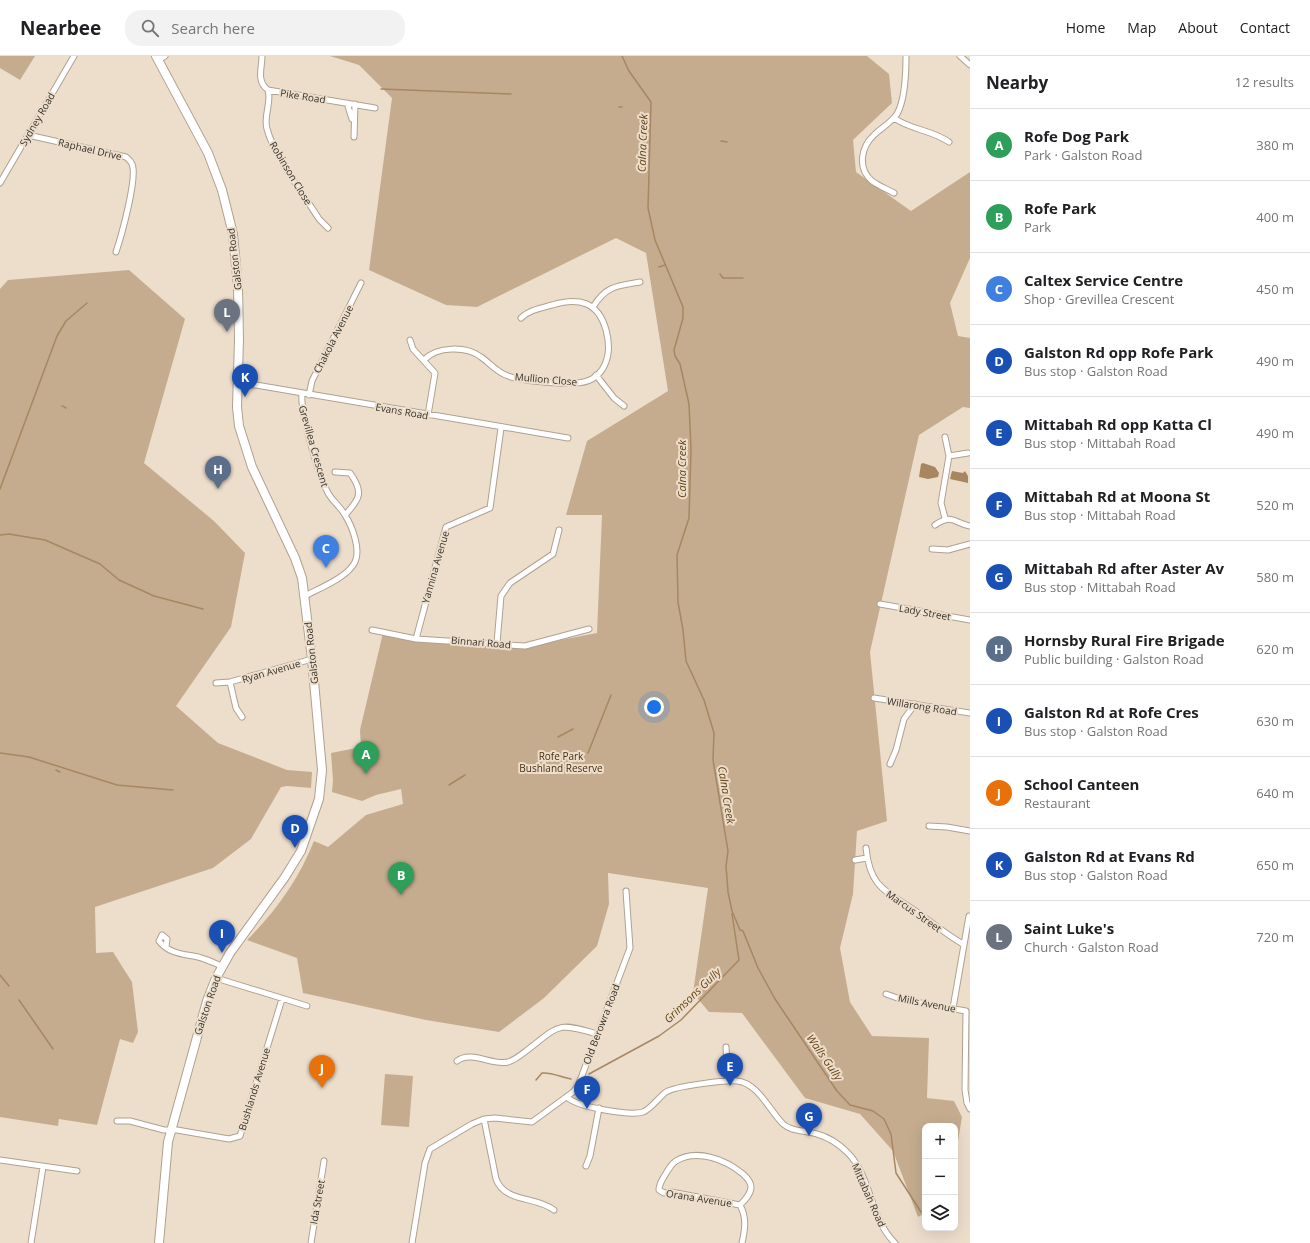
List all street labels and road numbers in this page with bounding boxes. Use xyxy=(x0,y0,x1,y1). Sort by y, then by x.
street label: Pike Road xyxy=(279,85,327,107)
street label: Sydney Road xyxy=(16,90,58,148)
street label: Raphael Drive xyxy=(57,135,123,163)
street label: Robinson Close xyxy=(267,139,316,208)
street label: Galston Road xyxy=(223,227,245,291)
street label: Chakola Avenue xyxy=(310,302,356,375)
street label: Mullion Close xyxy=(514,369,578,389)
street label: Evans Road xyxy=(374,399,430,423)
street label: Grevillea Crescent xyxy=(296,404,332,489)
street label: Yannina Avenue xyxy=(418,529,452,605)
street label: Lady Street xyxy=(898,601,952,624)
street label: Galston Road xyxy=(301,621,321,685)
street label: Binnari Road xyxy=(451,632,511,652)
street label: Ryan Avenue xyxy=(240,656,302,686)
street label: Willarong Road xyxy=(886,694,958,718)
street label: Marcus Street xyxy=(883,887,945,936)
street label: Galston Road xyxy=(190,973,224,1037)
street label: Old Berowra Road xyxy=(579,982,623,1066)
street label: Mills Avenue xyxy=(897,991,958,1016)
street label: Bushlands Avenue xyxy=(235,1045,273,1132)
street label: Mittabah Road xyxy=(849,1161,889,1229)
street label: Ida Street xyxy=(306,1178,328,1225)
street label: Orana Avenue xyxy=(665,1186,733,1210)

